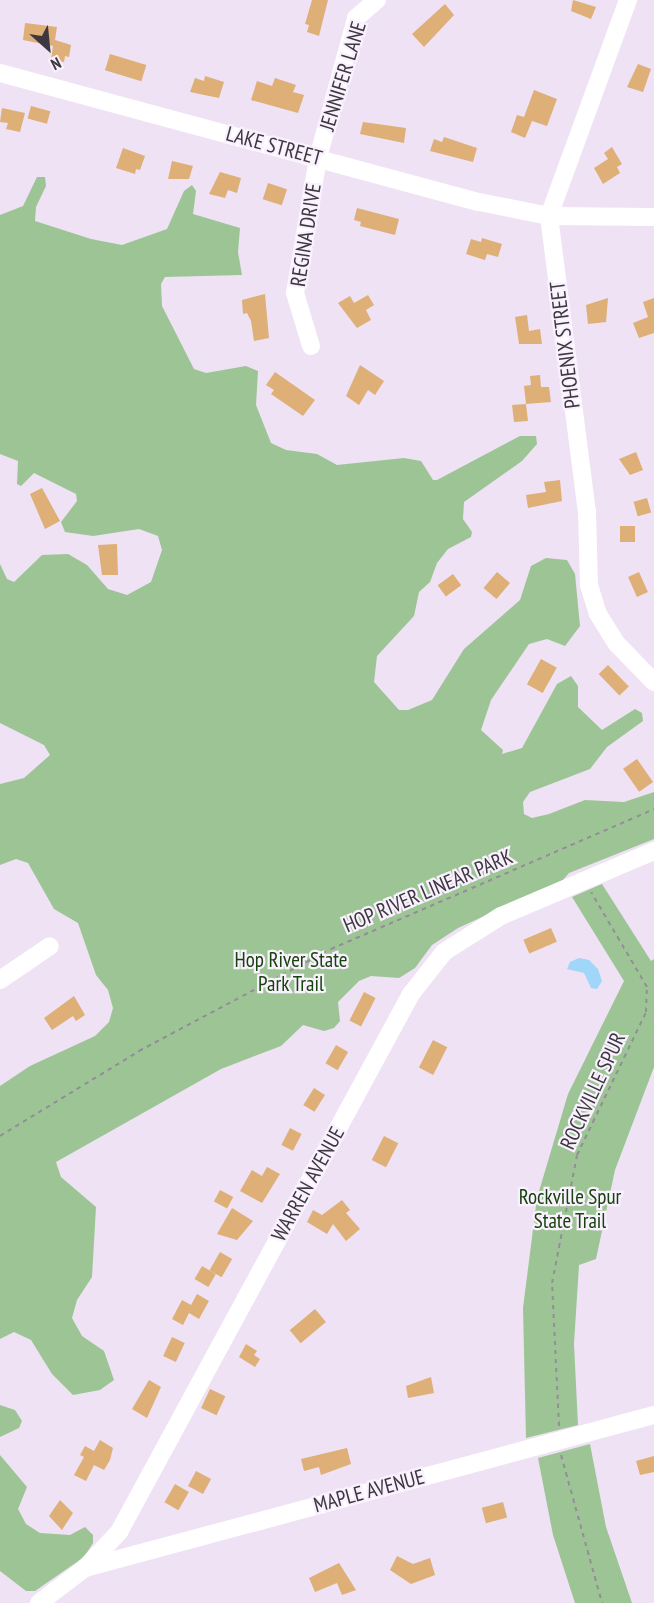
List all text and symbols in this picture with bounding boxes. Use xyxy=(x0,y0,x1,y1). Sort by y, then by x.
north arrow xyxy=(18,18,78,78)
street label: JENNIFER LANE xyxy=(314,18,372,134)
text: N xyxy=(48,53,65,75)
street label: LAKE STREET xyxy=(223,121,325,171)
street label: REGINA DRIVE xyxy=(285,181,327,289)
street label: PHOENIX STREET xyxy=(545,280,585,410)
street label: HOP RIVER LINEAR PARK xyxy=(339,844,517,938)
park label: Hop River State Park Trail xyxy=(234,947,348,997)
street label: ROCKVILLE SPUR xyxy=(555,1029,631,1153)
street label: WARREN AVENUE xyxy=(266,1122,350,1246)
park label: Rockville Spur State Trail xyxy=(519,1184,621,1234)
street label: MAPLE AVENUE xyxy=(311,1464,427,1518)

